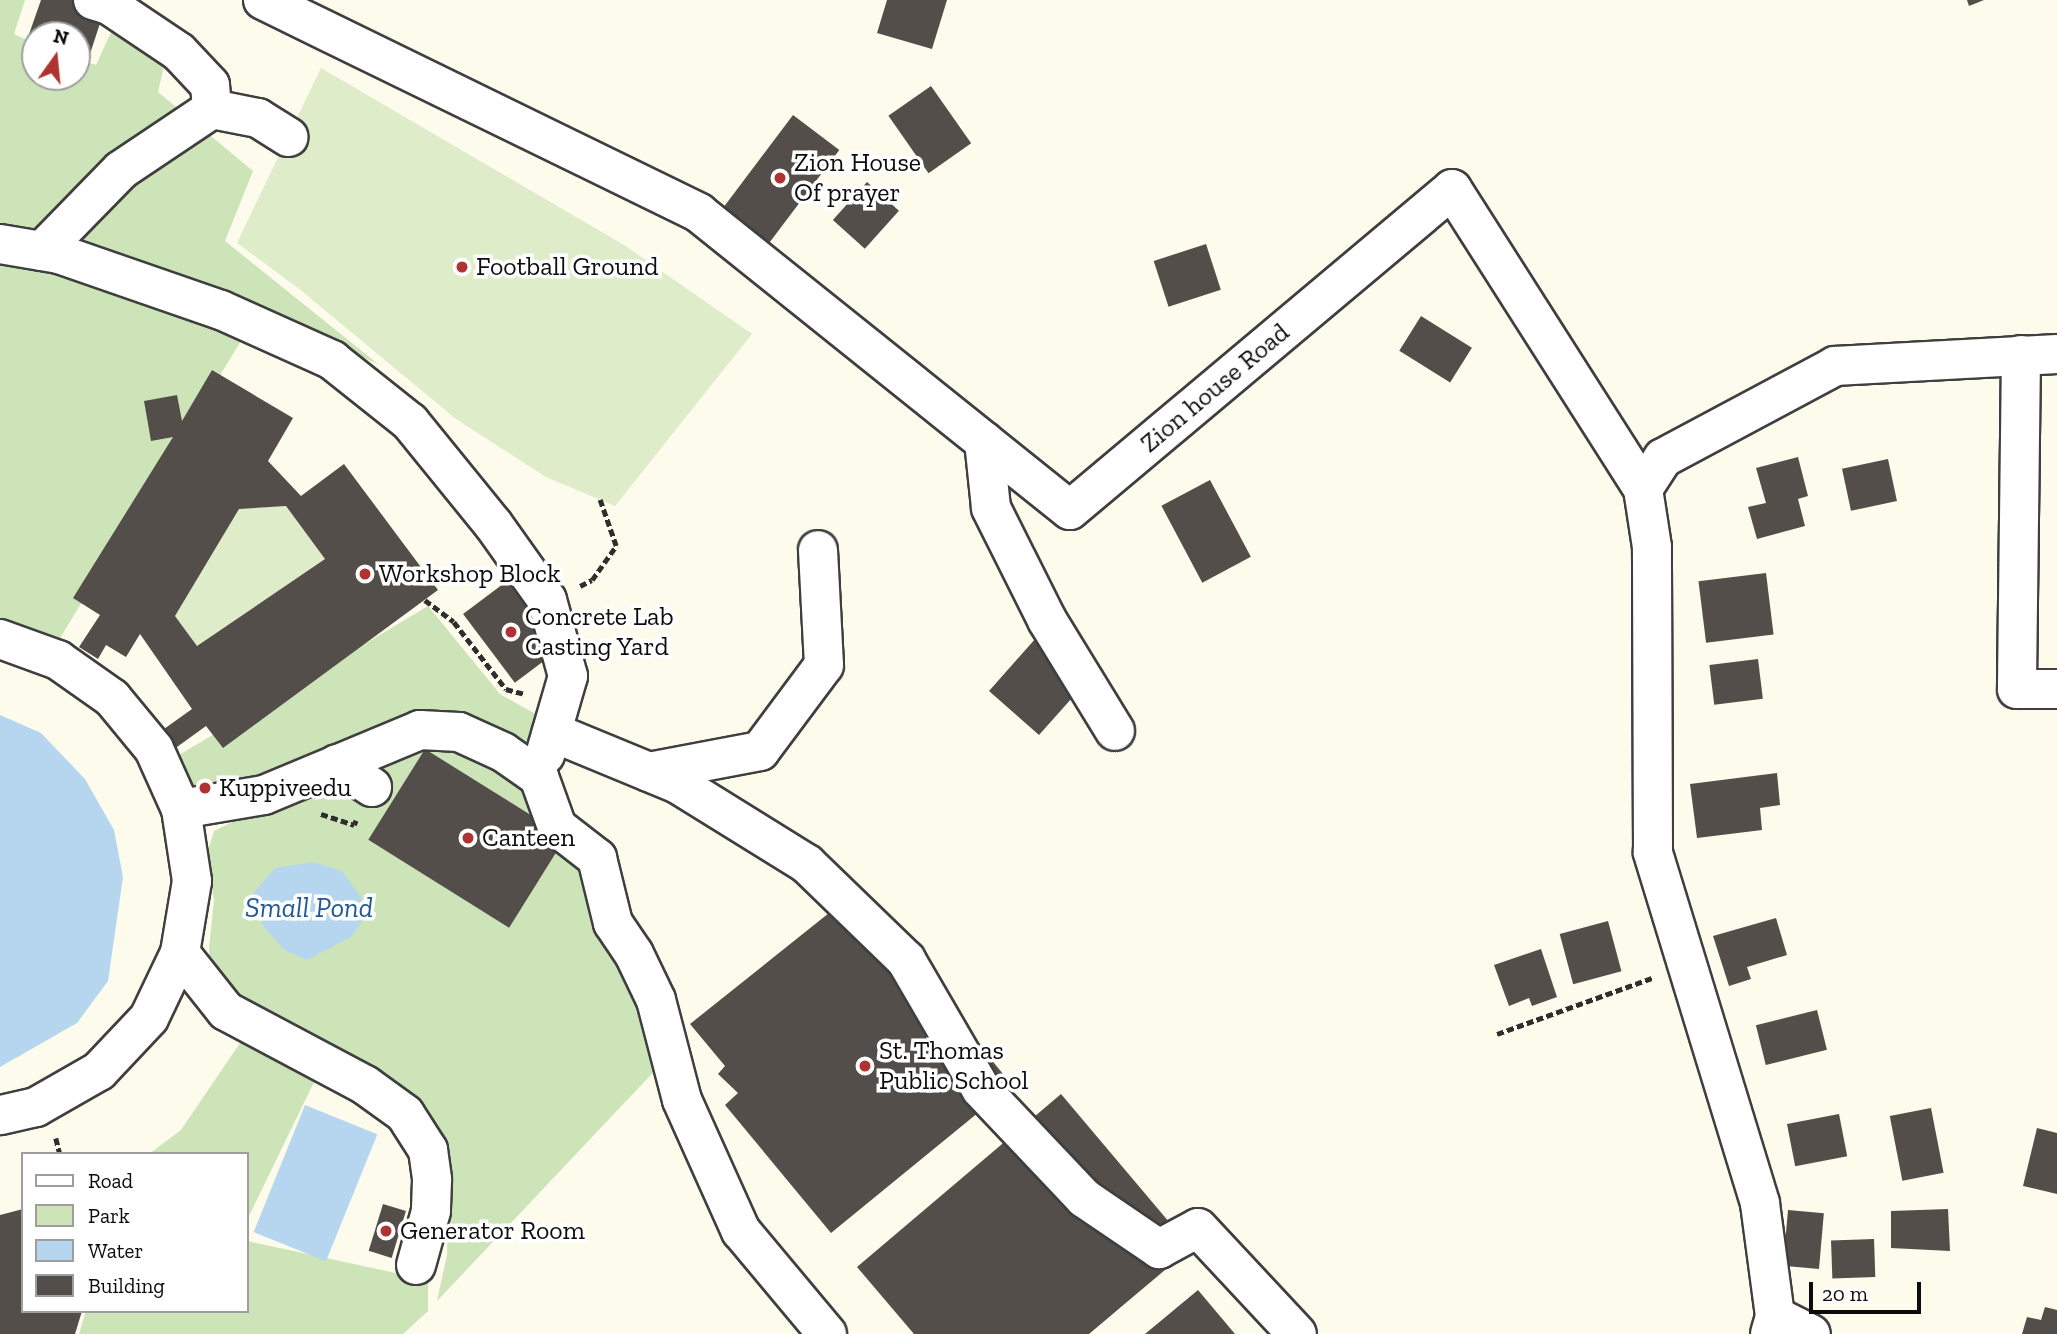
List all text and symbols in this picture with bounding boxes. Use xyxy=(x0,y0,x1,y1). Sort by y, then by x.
north arrow xyxy=(21,21,91,91)
text: N xyxy=(51,24,71,50)
place label: Zion House Of prayer xyxy=(794,147,921,208)
marker: Zion House Of prayer xyxy=(772,170,788,186)
place label: Football Ground xyxy=(476,251,658,283)
marker: Football Ground xyxy=(454,259,470,275)
street label: Zion house Road xyxy=(1134,317,1296,459)
place label: Workshop Block xyxy=(379,558,561,590)
marker: Workshop Block xyxy=(357,566,373,582)
place label: Concrete Lab Casting Yard xyxy=(525,601,674,662)
marker: Concrete Lab Casting Yard xyxy=(503,624,519,640)
place label: Kuppiveedu xyxy=(219,772,352,804)
marker: Kuppiveedu xyxy=(197,780,213,796)
place label: Canteen xyxy=(482,822,575,854)
marker: Canteen xyxy=(460,830,476,846)
water label: Small Pond xyxy=(245,891,373,925)
place label: St. Thomas Public School xyxy=(879,1035,1029,1096)
marker: St. Thomas Public School xyxy=(857,1058,873,1074)
legend xyxy=(21,1152,248,1313)
text: Road xyxy=(88,1168,133,1193)
text: Park xyxy=(88,1203,130,1228)
place label: Generator Room xyxy=(400,1215,585,1247)
marker: Generator Room xyxy=(378,1223,394,1239)
text: Water xyxy=(88,1238,143,1263)
scale bar xyxy=(1812,1268,1924,1312)
text: Building xyxy=(88,1273,165,1298)
text: 20 m xyxy=(1822,1281,1868,1306)

